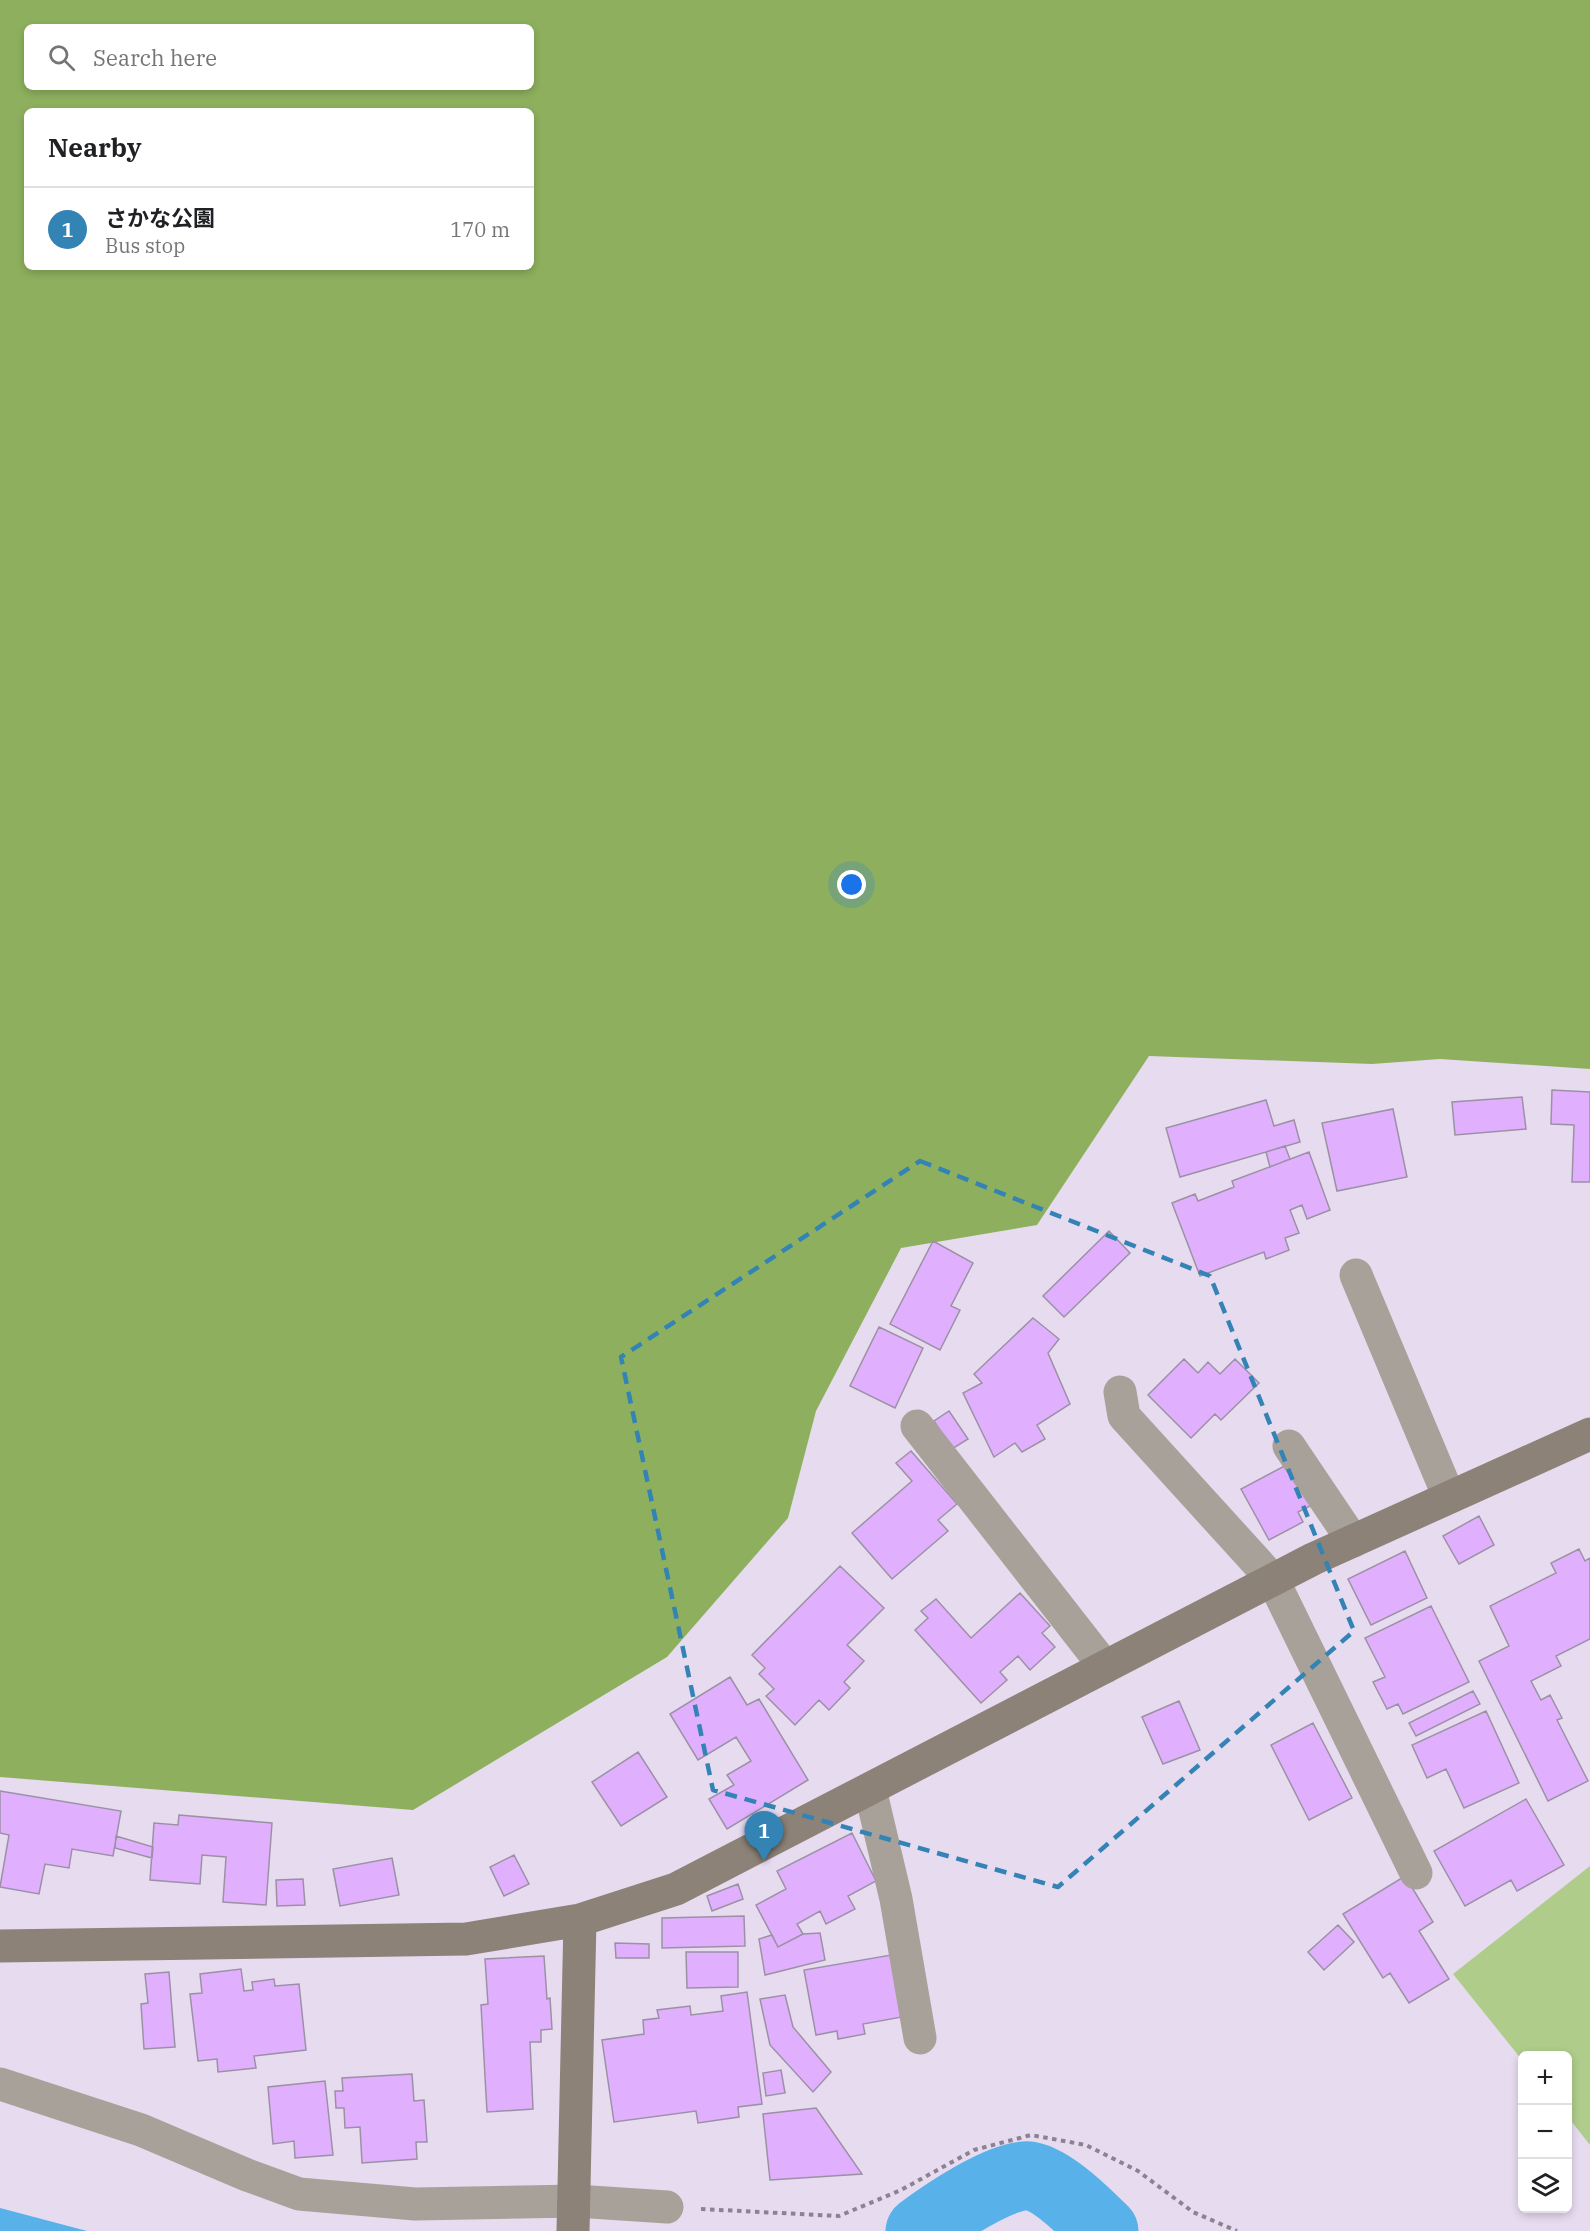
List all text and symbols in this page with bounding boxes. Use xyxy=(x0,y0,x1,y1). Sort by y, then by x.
search box xyxy=(24,24,534,90)
icon: search xyxy=(45,41,78,74)
text: Search here xyxy=(93,43,217,72)
text: Nearby xyxy=(48,130,142,164)
text: さかな公園 xyxy=(105,203,215,232)
text: 1 xyxy=(62,216,74,243)
text: 170 m xyxy=(450,216,510,243)
text: Bus stop xyxy=(105,232,185,259)
your location xyxy=(837,870,866,899)
pin: 1 xyxy=(744,1812,783,1861)
map controls xyxy=(1518,2051,1572,2213)
button: + xyxy=(1518,2051,1572,2105)
button: − xyxy=(1518,2105,1572,2159)
button: layers xyxy=(1518,2159,1572,2213)

